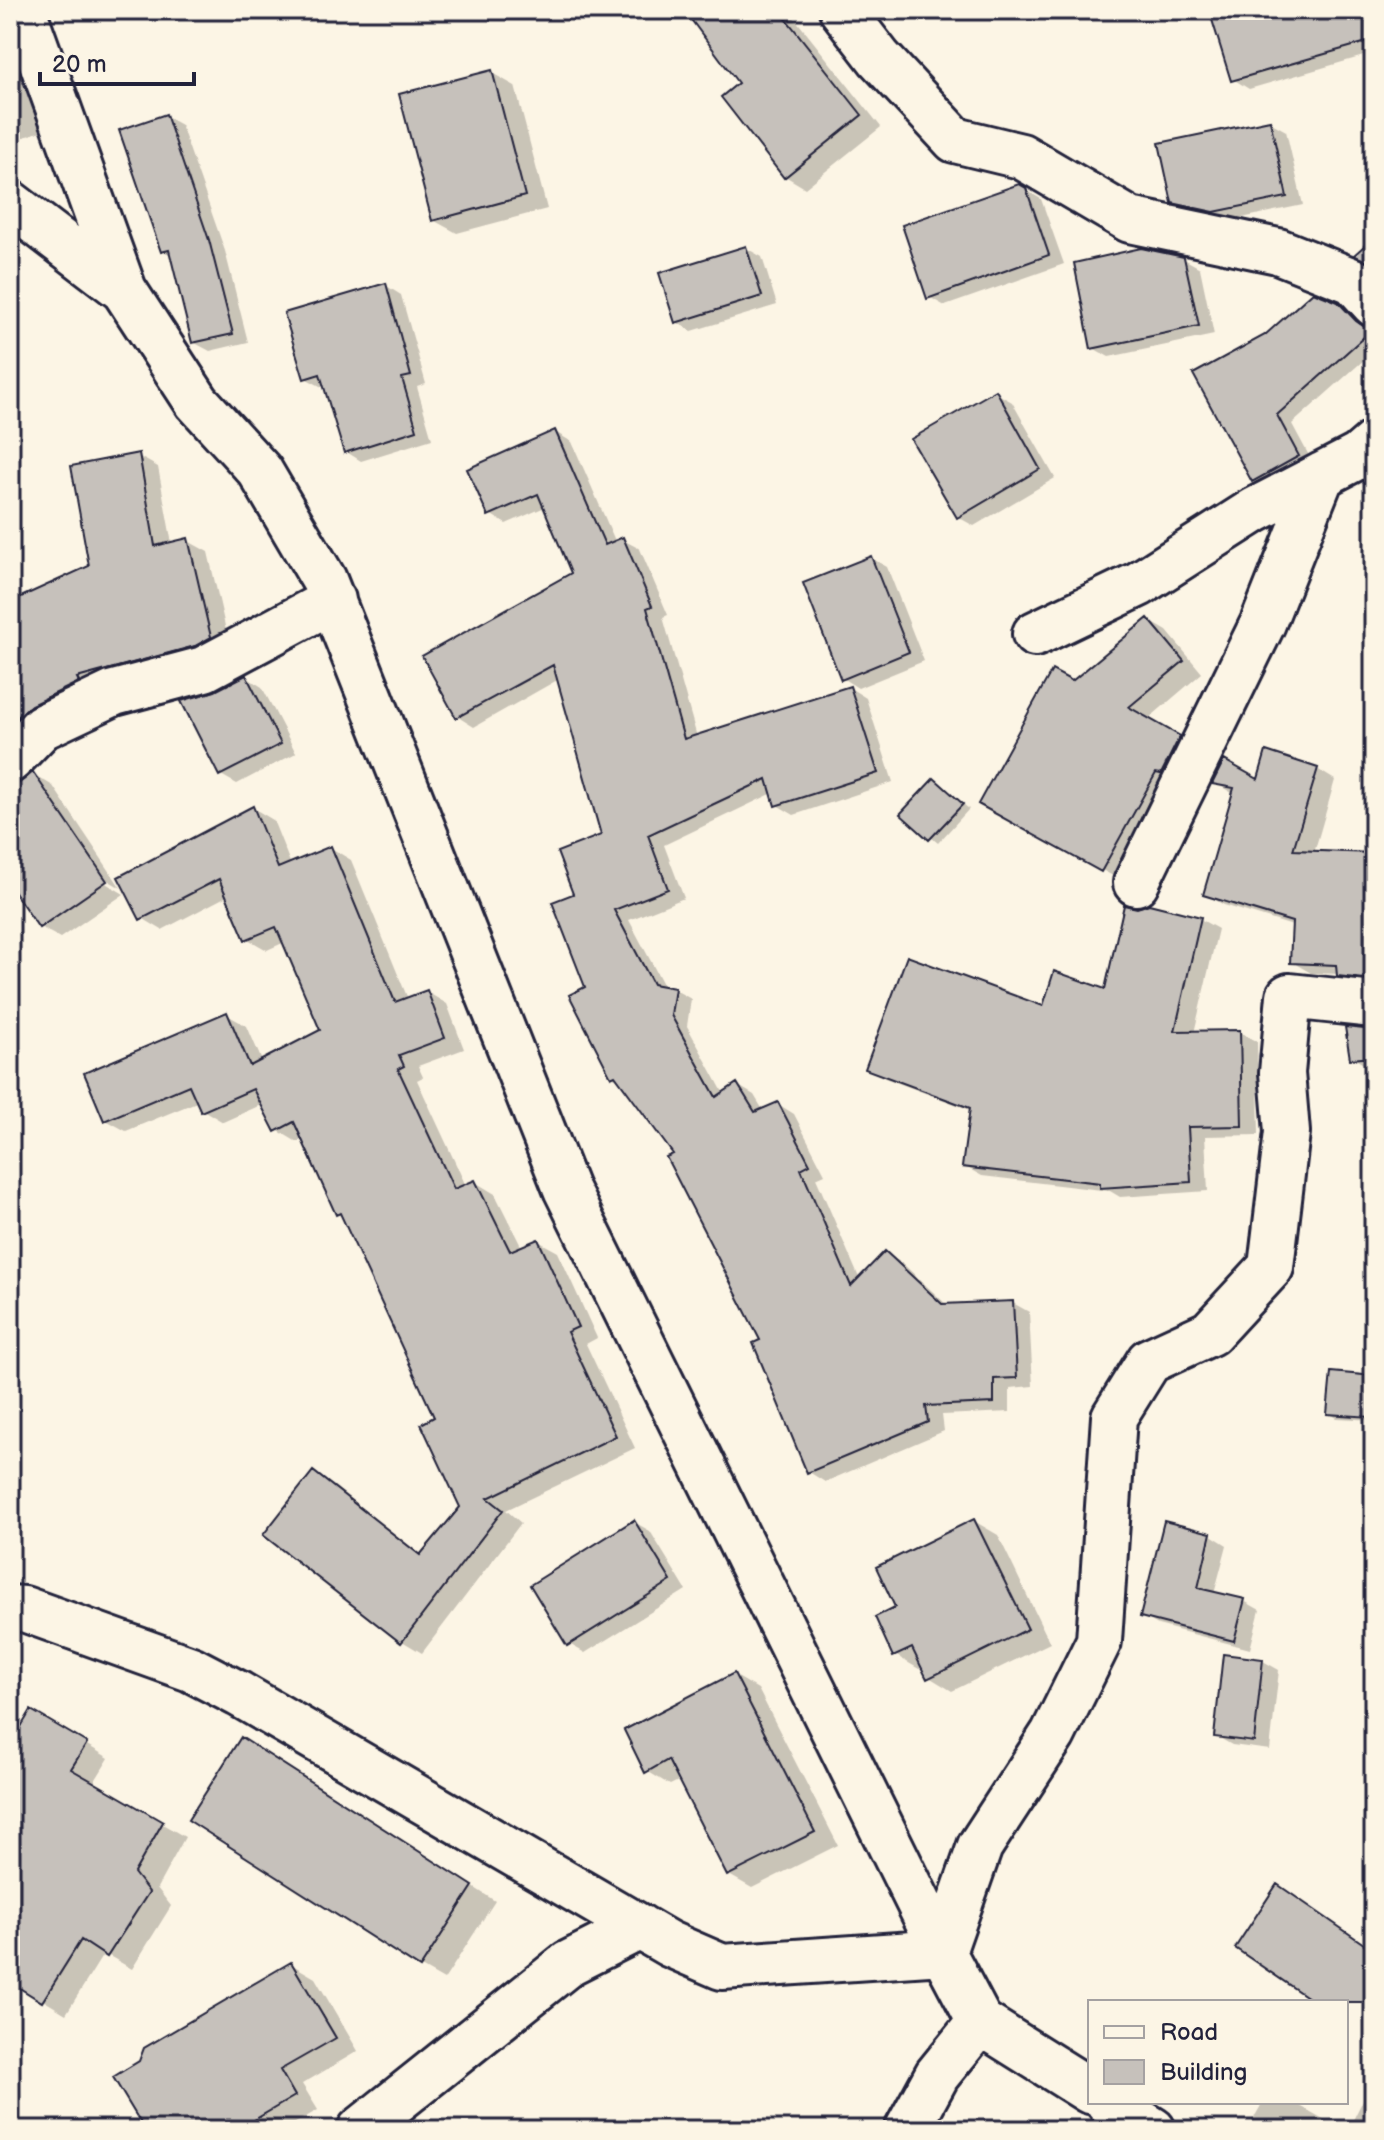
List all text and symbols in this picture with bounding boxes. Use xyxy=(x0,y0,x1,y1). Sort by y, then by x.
scale bar xyxy=(40,36,194,86)
text: 20 m xyxy=(52,50,107,79)
legend xyxy=(1088,2000,1348,2104)
text: Road xyxy=(1160,2018,1218,2047)
text: Building xyxy=(1160,2058,1247,2087)

